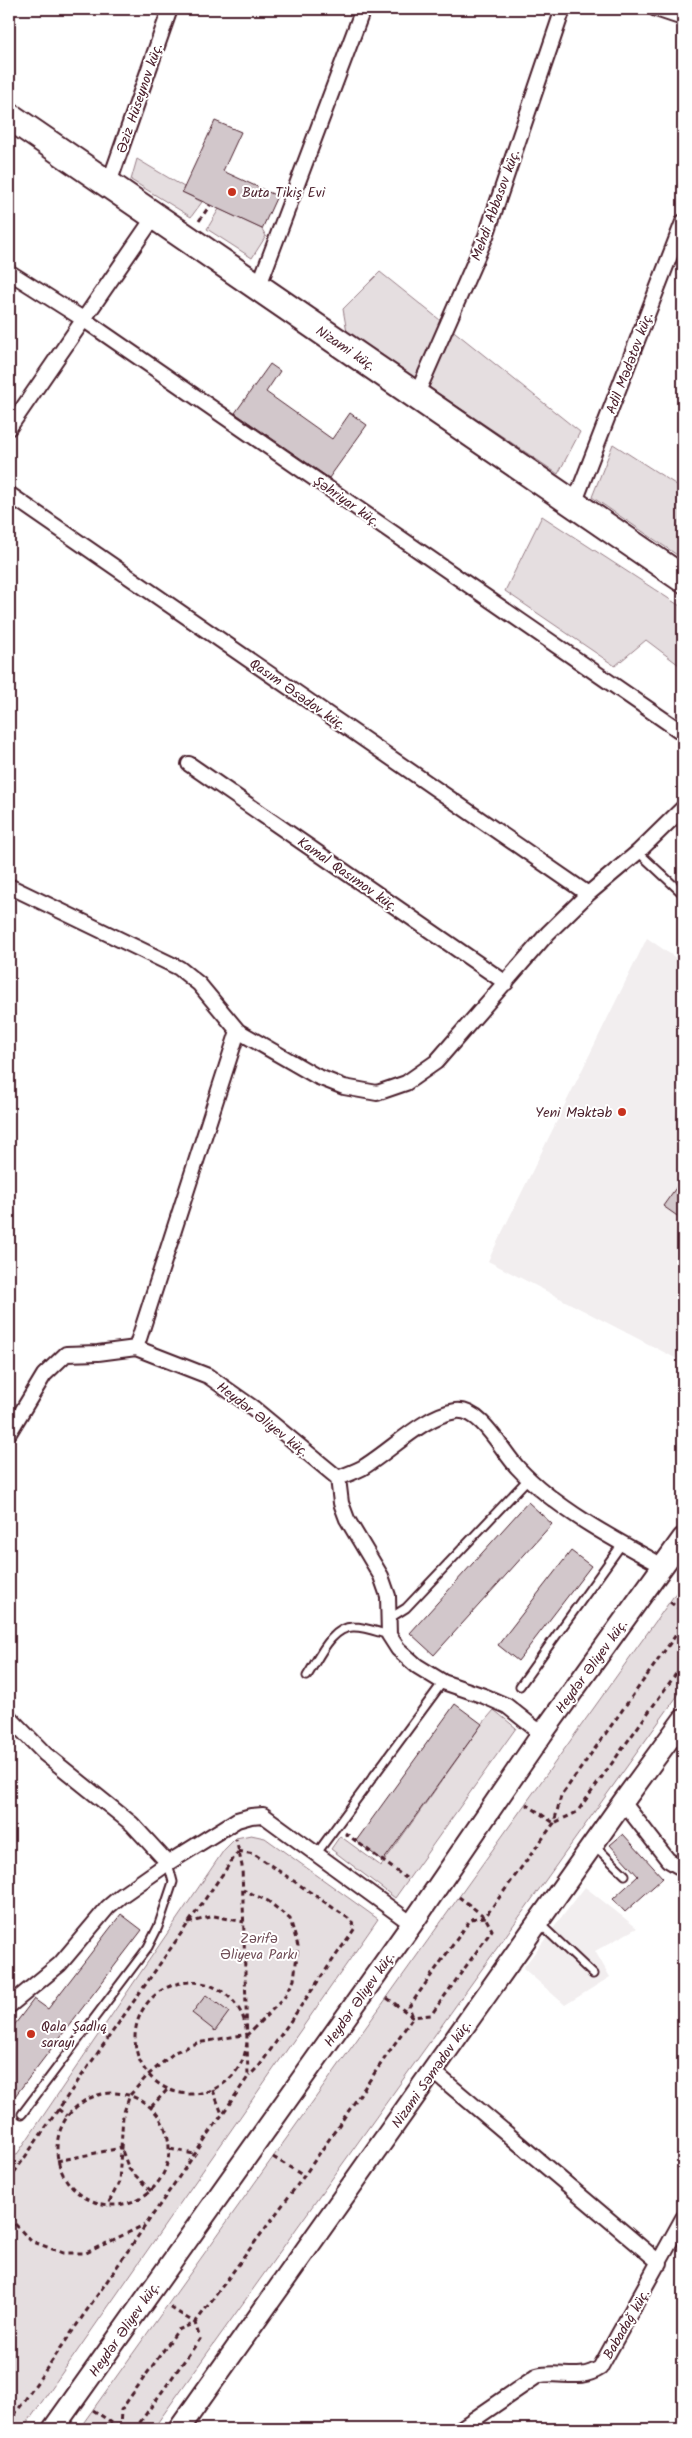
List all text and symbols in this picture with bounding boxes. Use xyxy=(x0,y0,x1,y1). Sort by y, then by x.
street label: Əziz Hüseynov küç. xyxy=(111,40,169,156)
street label: Mehdi Abbasov küç. xyxy=(466,146,526,264)
place label: Buta Tikiş Evi xyxy=(242,182,326,204)
marker: Buta Tikiş Evi xyxy=(226,186,238,198)
street label: Adil Mədətov küç. xyxy=(600,309,659,418)
street label: Nizami küç. xyxy=(311,321,380,377)
street label: Şəhriyar küç. xyxy=(309,471,384,533)
street label: Qasım Əsədov küç. xyxy=(244,653,350,736)
street label: Kamal Qasımov küç. xyxy=(293,832,402,918)
place label: Yeni Məktəb xyxy=(535,1102,613,1124)
marker: Yeni Məktəb xyxy=(616,1106,628,1118)
street label: Heydər Əliyev küç. xyxy=(212,1377,313,1463)
street label: Heydər Əliyev küç. xyxy=(550,1615,634,1718)
park label: Zərifə Əliyeva Parkı xyxy=(220,1928,298,1966)
street label: Heydər Əliyev küç. xyxy=(319,1947,401,2052)
place label: Qala Şadlıq sarayı xyxy=(41,2016,107,2054)
street label: Nizami Səmədov küç. xyxy=(386,2016,477,2133)
marker: Qala Şadlıq sarayı xyxy=(25,2028,37,2040)
street label: Heydər Əliyev küç. xyxy=(84,2277,166,2382)
street label: Babadağ küç. xyxy=(598,2285,656,2364)

